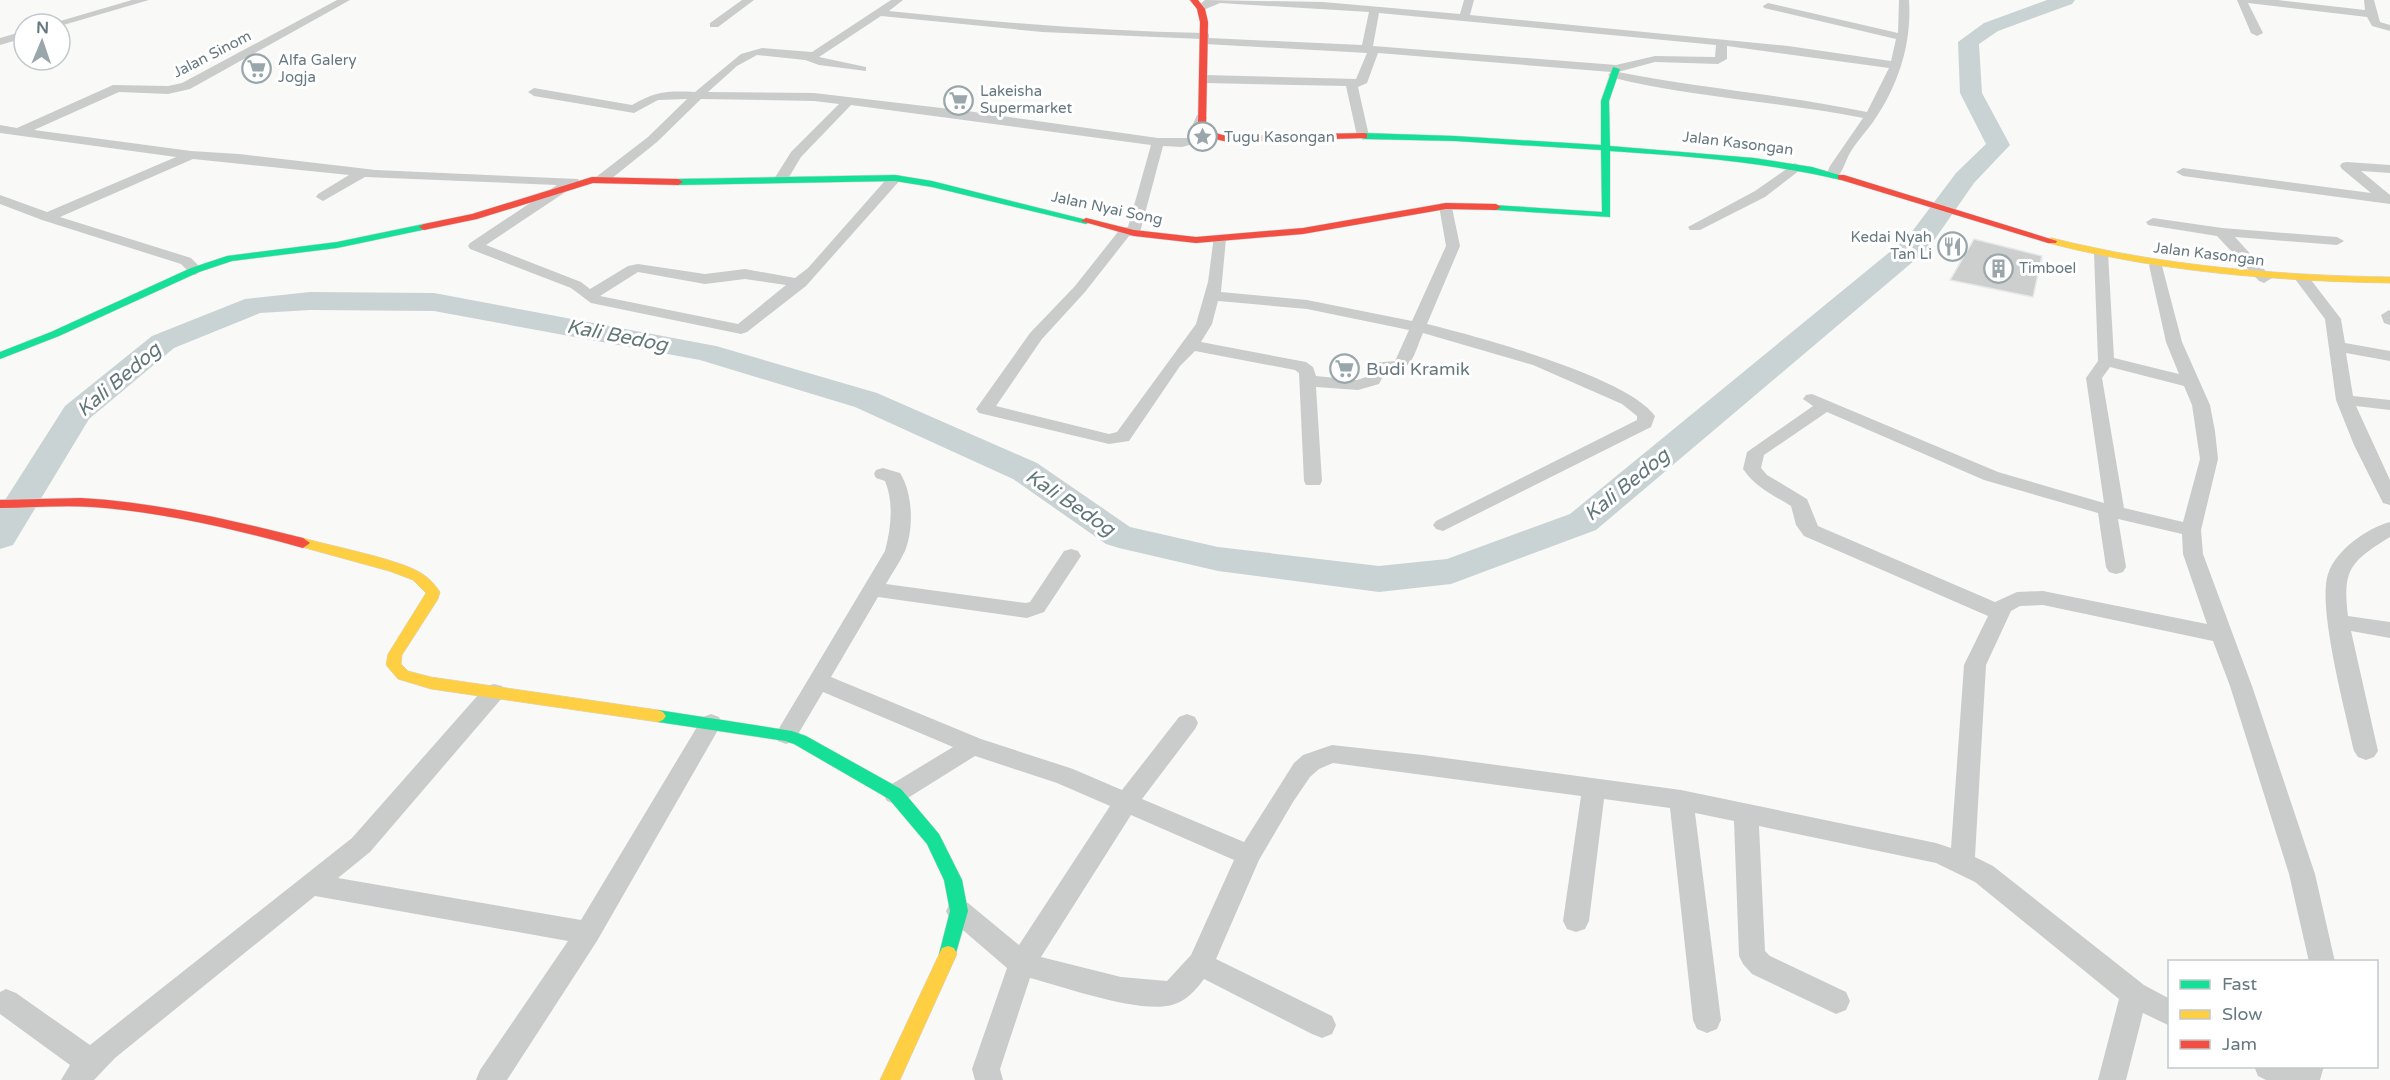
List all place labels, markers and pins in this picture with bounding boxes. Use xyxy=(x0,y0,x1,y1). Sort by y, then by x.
place label: Alfa Galery Jogja xyxy=(278,51,356,86)
supermarket icon: Alfa Galery Jogja xyxy=(241,53,273,85)
place label: Lakeisha Supermarket xyxy=(980,82,1072,117)
supermarket icon: Lakeisha Supermarket xyxy=(943,84,975,116)
place icon: Tugu Kasongan xyxy=(1187,121,1219,153)
place label: Tugu Kasongan xyxy=(1224,128,1335,146)
place label: Kedai Nyah Tan Li xyxy=(1850,228,1932,263)
restaurant icon: Kedai Nyah Tan Li xyxy=(1937,230,1969,262)
building icon: Timboel xyxy=(1982,252,2014,284)
place label: Timboel xyxy=(2019,259,2076,277)
supermarket icon: Budi Kramik xyxy=(1329,353,1361,385)
place label: Budi Kramik xyxy=(1366,358,1470,380)

